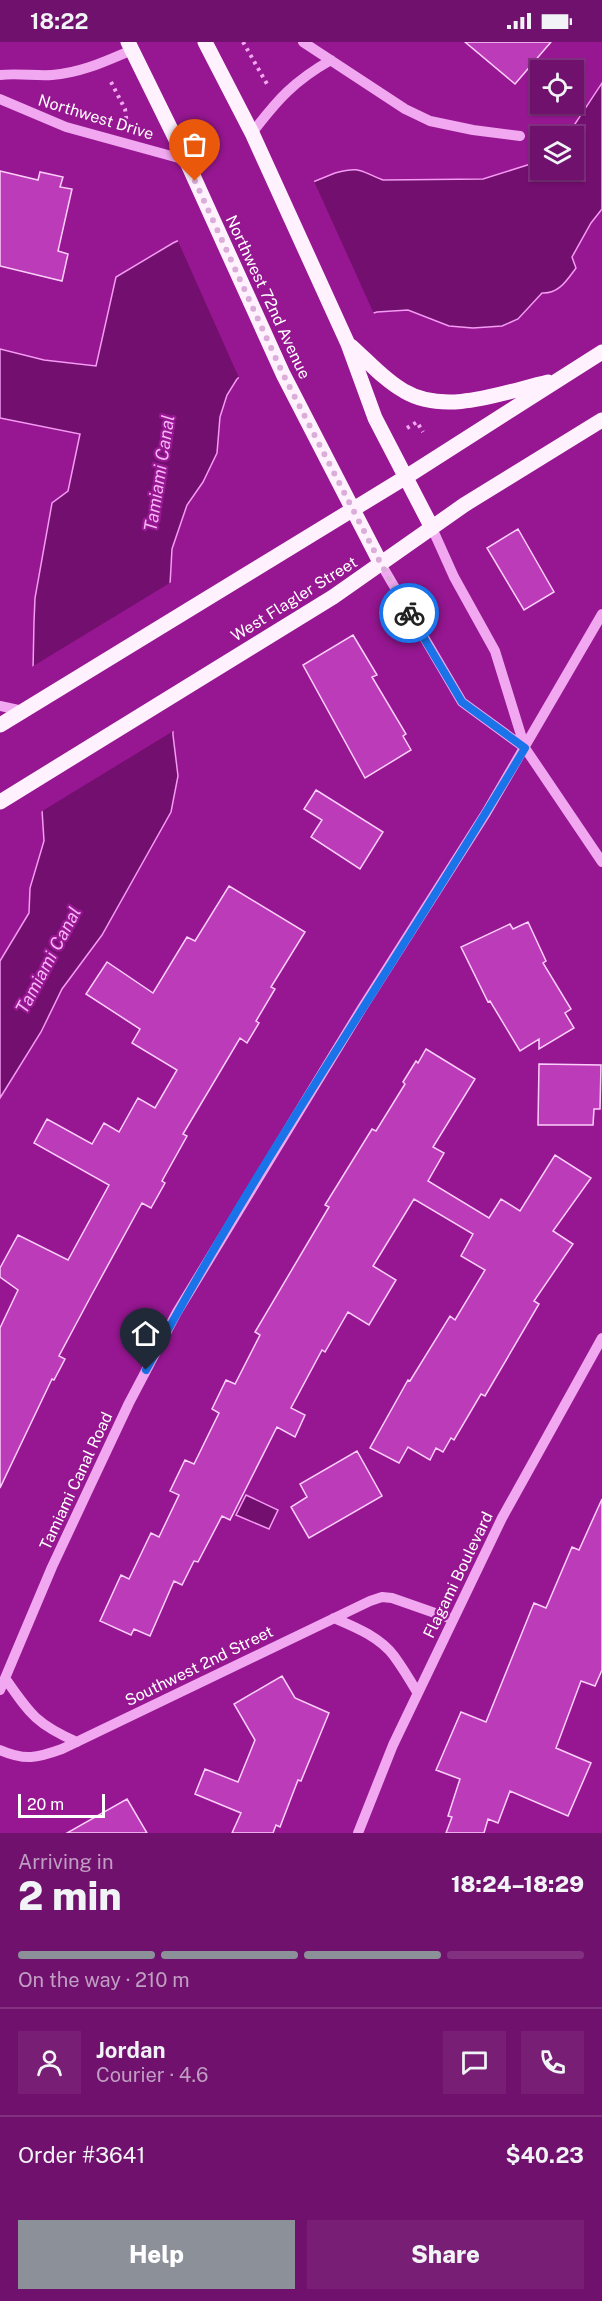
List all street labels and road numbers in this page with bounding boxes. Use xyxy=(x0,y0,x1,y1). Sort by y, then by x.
street label: Northwest Drive xyxy=(36,90,156,144)
street label: Northwest 72nd Avenue xyxy=(222,212,314,382)
street label: West Flagler Street xyxy=(227,553,361,645)
street label: Tamiami Canal Road xyxy=(36,1409,116,1553)
street label: Flagami Boulevard xyxy=(419,1509,497,1641)
street label: Southwest 2nd Street xyxy=(122,1622,276,1710)

